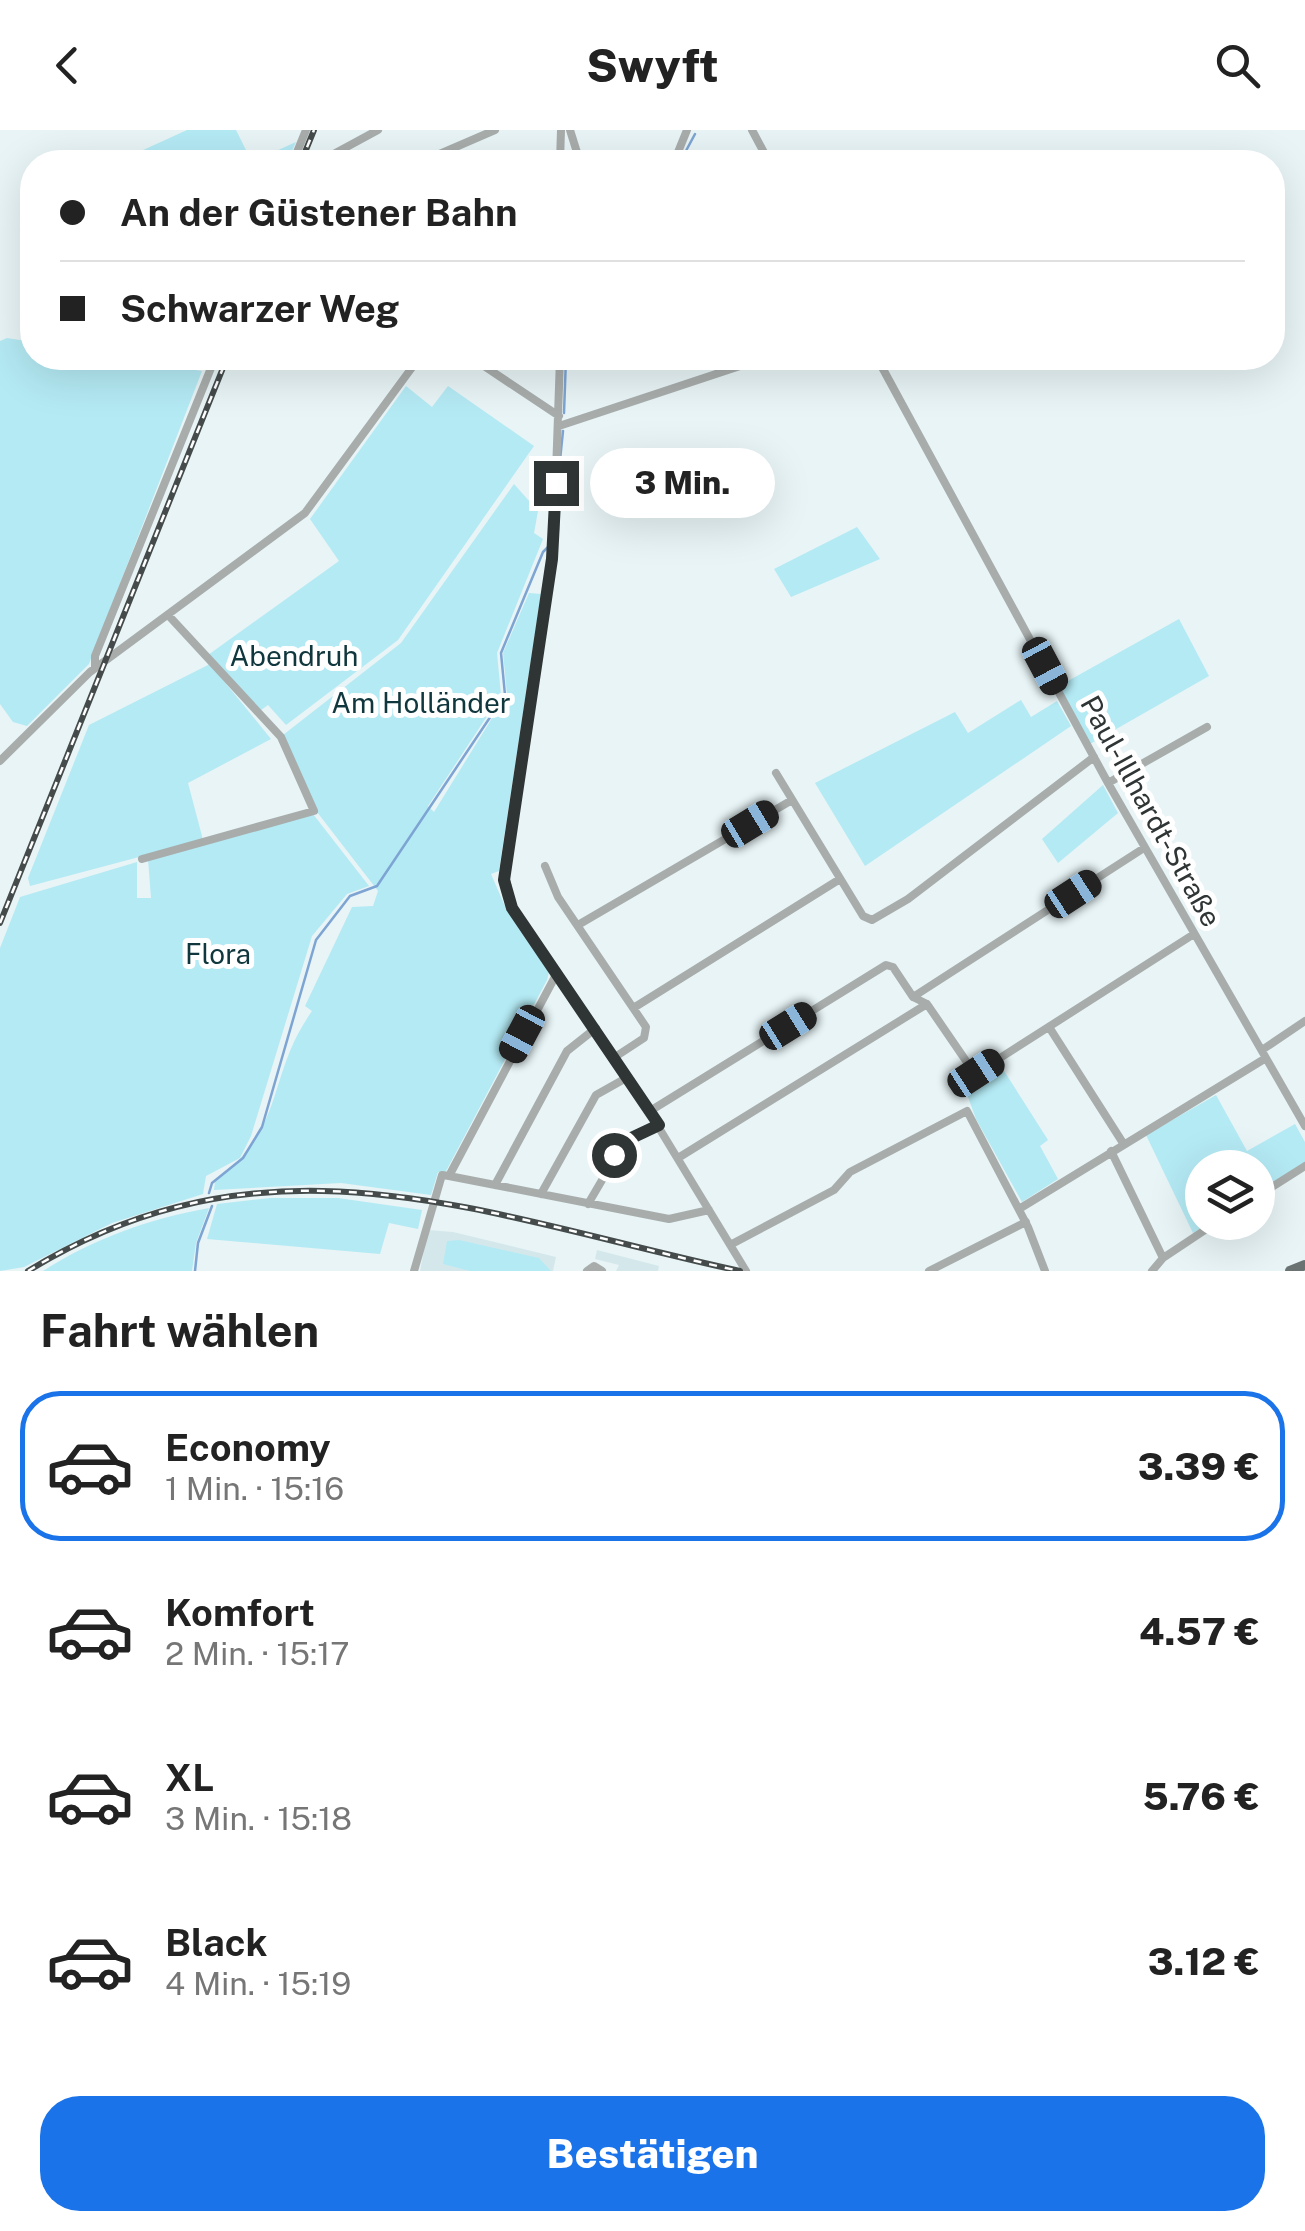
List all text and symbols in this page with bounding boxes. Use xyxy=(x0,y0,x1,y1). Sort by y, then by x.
icon: back xyxy=(40,38,95,93)
icon: search xyxy=(1210,38,1265,93)
text: Swyft xyxy=(586,39,719,92)
text: An der Güstener Bahn xyxy=(120,190,517,235)
text: Schwarzer Weg xyxy=(120,286,399,331)
callout: 3 Min. xyxy=(591,448,776,518)
route end xyxy=(534,461,579,506)
text: 3 Min. xyxy=(635,464,730,501)
car xyxy=(1018,632,1072,700)
park label: Abendruh xyxy=(229,639,359,672)
park label: Am Holländer xyxy=(331,686,511,719)
street label: Paul-Illhardt-Straße xyxy=(1074,690,1229,932)
car xyxy=(717,796,783,852)
car xyxy=(1040,865,1106,923)
park label: Flora xyxy=(185,937,251,970)
car xyxy=(755,997,821,1055)
car xyxy=(495,1000,549,1068)
car xyxy=(943,1044,1009,1102)
route start xyxy=(592,1133,637,1178)
map controls xyxy=(1185,1150,1275,1240)
button: layers xyxy=(1185,1150,1275,1240)
text: Fahrt wählen xyxy=(40,1304,319,1357)
icon: car xyxy=(45,1421,135,1511)
text: Economy xyxy=(165,1425,331,1470)
text: 3.39 € xyxy=(1138,1444,1260,1489)
text: 1 Min. · 15:16 xyxy=(165,1470,344,1507)
icon: car xyxy=(45,1586,135,1676)
text: Komfort xyxy=(165,1590,315,1635)
text: 4.57 € xyxy=(1139,1609,1260,1654)
text: 2 Min. · 15:17 xyxy=(165,1635,349,1672)
icon: car xyxy=(45,1751,135,1841)
text: XL xyxy=(165,1755,214,1800)
text: 5.76 € xyxy=(1143,1774,1260,1819)
text: 3 Min. · 15:18 xyxy=(165,1800,352,1837)
icon: car xyxy=(45,1916,135,2006)
text: Black xyxy=(165,1920,268,1965)
text: 3.12 € xyxy=(1148,1939,1260,1984)
text: 4 Min. · 15:19 xyxy=(165,1965,351,2002)
button: Bestätigen xyxy=(40,2096,1265,2211)

